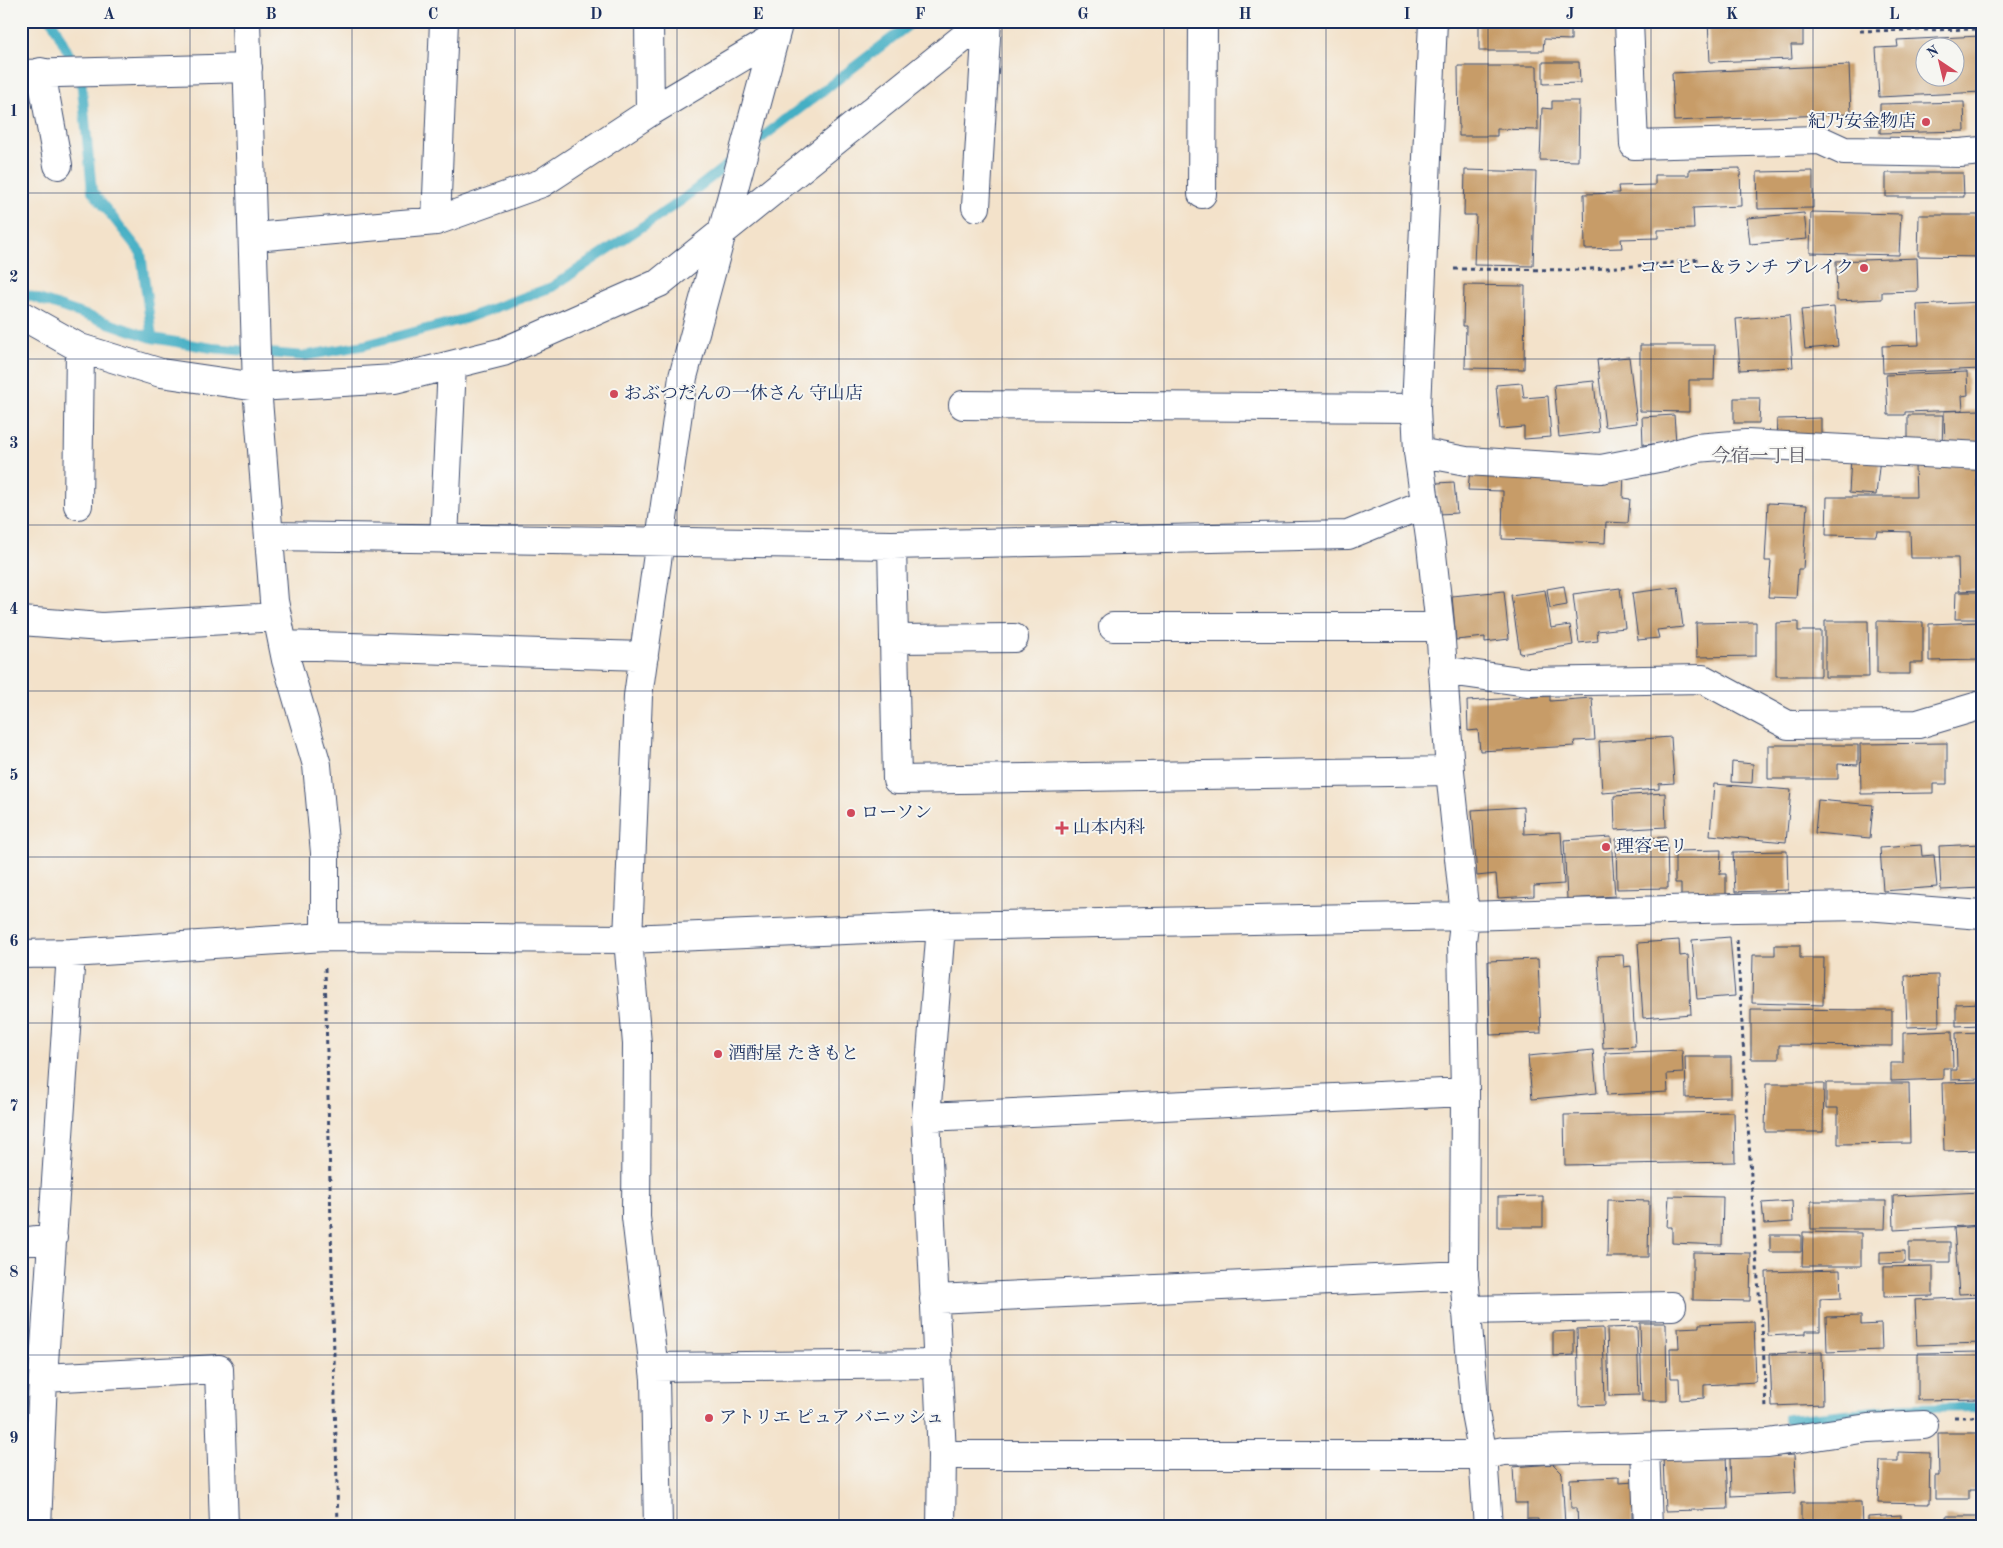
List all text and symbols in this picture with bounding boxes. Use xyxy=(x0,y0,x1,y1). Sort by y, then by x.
text: A xyxy=(103,7,115,23)
text: B xyxy=(265,7,277,23)
text: C xyxy=(428,7,438,23)
text: D xyxy=(590,7,602,23)
text: E xyxy=(752,7,764,23)
text: F xyxy=(915,7,926,23)
text: G xyxy=(1077,7,1089,23)
text: H xyxy=(1238,7,1252,23)
text: I xyxy=(1403,7,1411,23)
text: J xyxy=(1566,7,1575,23)
text: K xyxy=(1726,7,1738,23)
text: L xyxy=(1889,7,1900,23)
north arrow xyxy=(1916,38,1966,88)
text: N xyxy=(1925,43,1942,61)
text: 1 xyxy=(9,104,19,120)
place label: 紀乃安金物店 xyxy=(1808,111,1916,131)
marker: 紀乃安金物店 xyxy=(1920,116,1932,128)
place label: コーヒー&ランチ ブレイク xyxy=(1640,258,1854,277)
marker: コーヒー&ランチ ブレイク xyxy=(1858,262,1870,274)
text: 2 xyxy=(9,270,19,286)
place label: おぶつだんの一休さん 守山店 xyxy=(624,383,863,403)
marker: おぶつだんの一休さん 守山店 xyxy=(608,388,620,400)
text: 3 xyxy=(9,436,19,452)
district label: 今宿一丁目 xyxy=(1711,445,1807,467)
text: 4 xyxy=(9,602,19,618)
text: 5 xyxy=(9,768,19,784)
place label: ローソン xyxy=(861,804,932,822)
marker: ローソン xyxy=(845,807,857,819)
place label: 山本内科 xyxy=(1073,817,1145,837)
marker: 山本内科 xyxy=(1055,821,1069,835)
place label: 理容モリ xyxy=(1616,836,1688,856)
marker: 理容モリ xyxy=(1600,841,1612,853)
text: 6 xyxy=(9,934,19,950)
place label: 酒酎屋 たきもと xyxy=(728,1044,859,1063)
marker: 酒酎屋 たきもと xyxy=(712,1048,724,1060)
text: 7 xyxy=(9,1099,19,1115)
text: 8 xyxy=(9,1265,19,1281)
place label: アトリエ ピュア バニッシュ xyxy=(719,1409,944,1427)
marker: アトリエ ピュア バニッシュ xyxy=(703,1412,715,1424)
text: 9 xyxy=(9,1431,19,1447)

